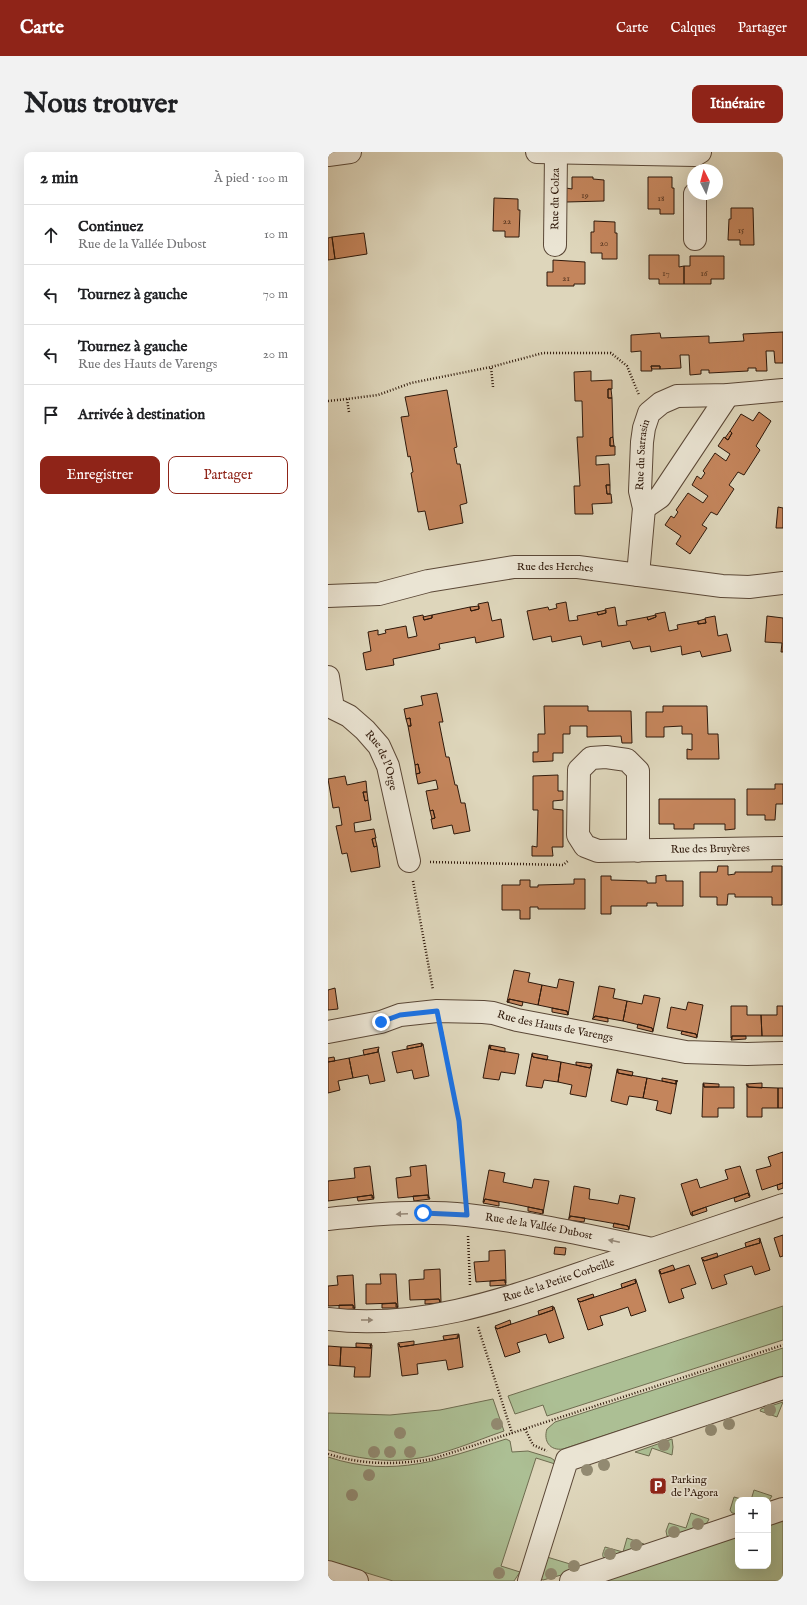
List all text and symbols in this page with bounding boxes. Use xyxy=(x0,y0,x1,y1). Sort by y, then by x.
text: Carte xyxy=(20,16,64,40)
text: Carte xyxy=(616,19,648,37)
text: Calques xyxy=(670,19,716,37)
text: Partager xyxy=(738,19,787,37)
button: Itinéraire xyxy=(692,85,783,123)
text: Nous trouver xyxy=(24,87,178,122)
north arrow xyxy=(687,164,723,200)
text: 2 min xyxy=(40,168,78,189)
street label: Rue du Colza xyxy=(548,168,563,230)
text: À pied · 100 m xyxy=(214,170,288,187)
house number: 19 xyxy=(581,190,589,201)
house number: 18 xyxy=(658,193,665,204)
house number: 22 xyxy=(503,216,511,227)
text: Continuez xyxy=(78,217,143,236)
icon: ahead xyxy=(40,224,62,246)
house number: 15 xyxy=(738,225,745,236)
text: 10 m xyxy=(264,226,288,243)
text: Rue de la Vallée Dubost xyxy=(78,236,206,253)
house number: 20 xyxy=(600,238,608,249)
house number: 17 xyxy=(662,268,670,279)
house number: 16 xyxy=(700,268,708,279)
house number: 21 xyxy=(562,273,570,284)
icon: left xyxy=(40,284,62,306)
text: Tournez à gauche xyxy=(78,285,187,304)
text: 70 m xyxy=(263,286,288,303)
text: Tournez à gauche xyxy=(78,337,187,356)
icon: left xyxy=(40,344,62,366)
text: 20 m xyxy=(263,346,288,363)
text: Rue des Hauts de Varengs xyxy=(78,356,217,373)
icon: arrive xyxy=(40,404,62,426)
text: Arrivée à destination xyxy=(78,405,205,424)
street label: Rue du Sarrasin xyxy=(633,417,653,491)
button: Enregistrer xyxy=(40,456,160,494)
button: Partager xyxy=(168,456,288,494)
street label: Rue des Herches xyxy=(517,560,594,576)
street label: Rue de l'Orge xyxy=(362,728,400,792)
street label: Rue des Bruyères xyxy=(671,842,750,857)
street label: Rue des Hauts de Varengs xyxy=(495,1008,614,1045)
route end xyxy=(372,1013,390,1031)
route start xyxy=(414,1204,432,1222)
one-way arrow xyxy=(396,1210,408,1217)
street label: Rue de la Vallée Dubost xyxy=(484,1210,594,1243)
one-way arrow xyxy=(608,1237,620,1243)
street label: Rue de la Petite Corbeille xyxy=(501,1255,616,1305)
one-way arrow xyxy=(361,1317,374,1323)
place label: Parking de l'Agora xyxy=(671,1473,718,1500)
parking icon: Parking de l'Agora xyxy=(648,1476,668,1496)
map controls xyxy=(735,1497,771,1569)
button: + xyxy=(735,1497,771,1533)
button: − xyxy=(735,1533,771,1569)

